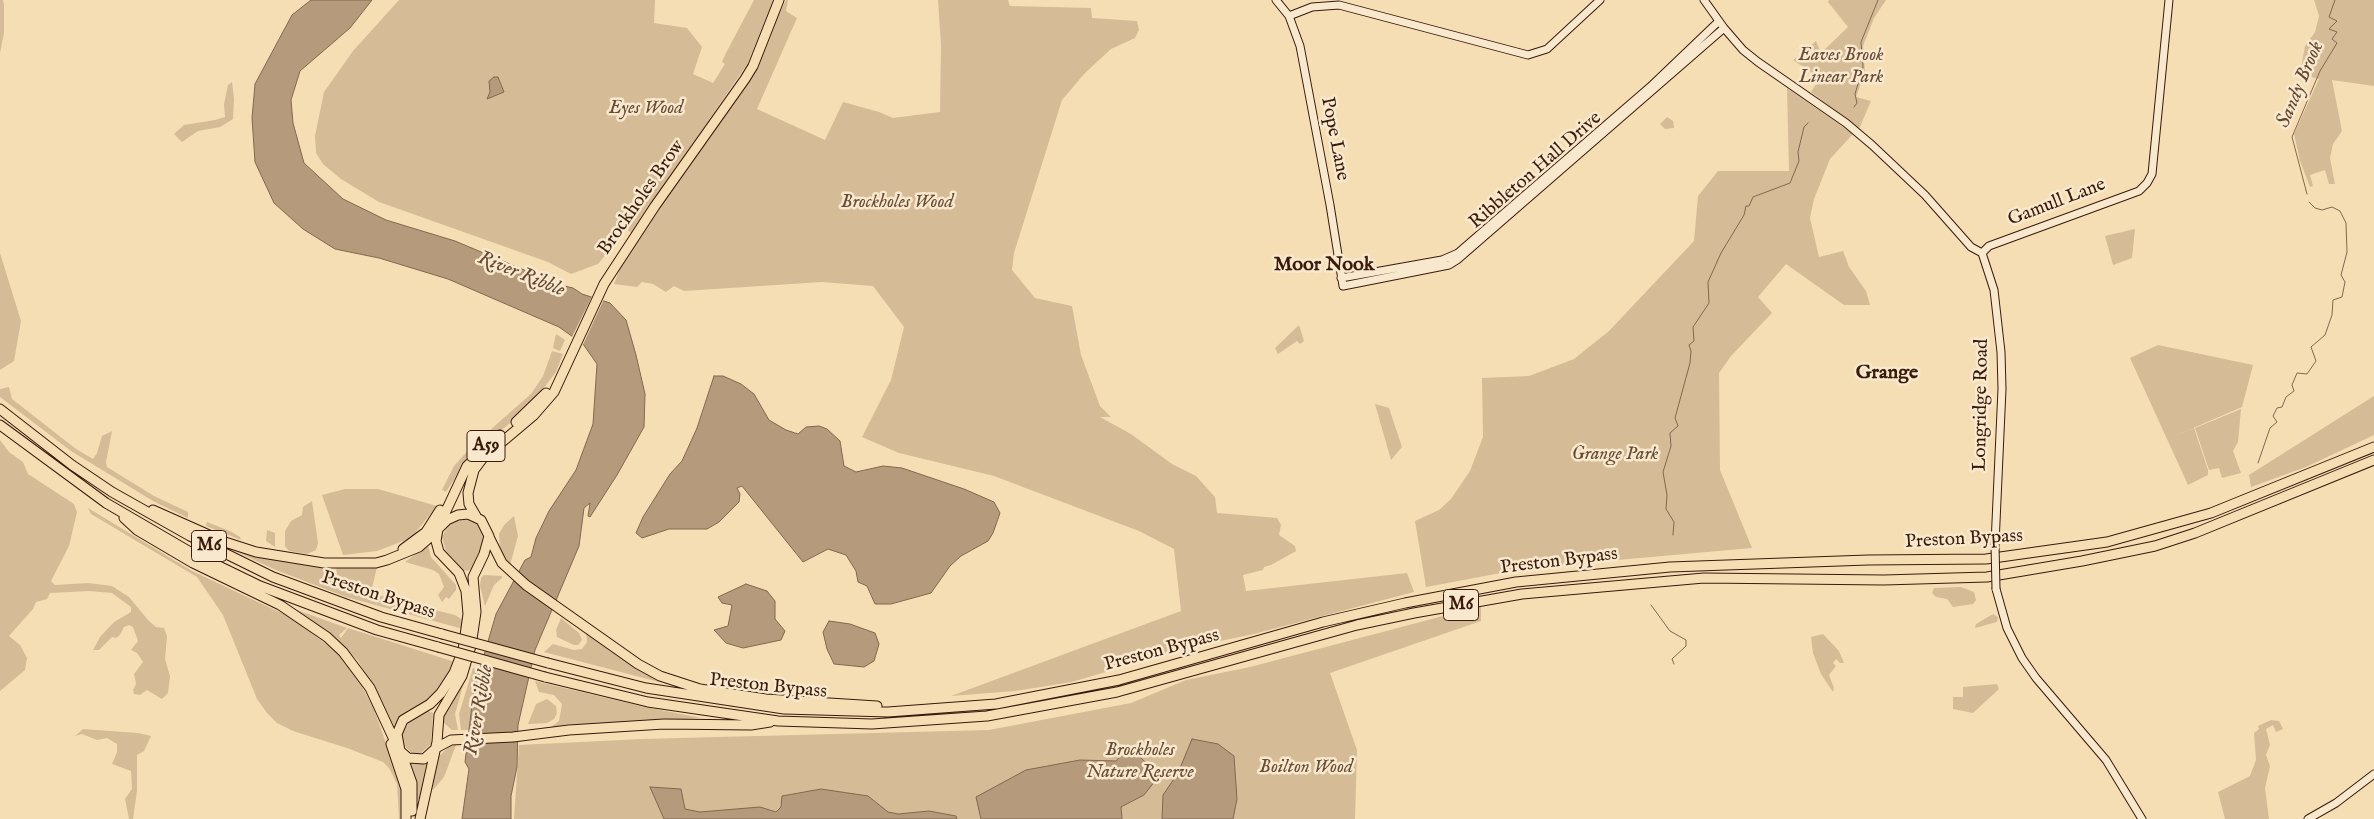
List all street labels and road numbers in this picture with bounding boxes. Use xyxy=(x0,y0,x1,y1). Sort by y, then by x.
street label: Pope Lane xyxy=(1315,95,1353,183)
street label: Ribbleton Hall Drive xyxy=(1465,107,1607,235)
street label: Brockholes Brow xyxy=(594,136,690,260)
street label: Gamull Lane xyxy=(2005,174,2109,232)
street label: Longridge Road xyxy=(1969,339,1995,471)
road number: A59 xyxy=(467,431,505,462)
street label: Preston Bypass xyxy=(1904,526,2024,554)
road number: M6 xyxy=(192,530,226,562)
street label: Preston Bypass xyxy=(1499,543,1619,581)
street label: Preston Bypass xyxy=(318,567,438,625)
road number: M6 xyxy=(1444,590,1478,620)
street label: Preston Bypass xyxy=(1102,625,1222,677)
street label: Preston Bypass xyxy=(708,669,828,705)

